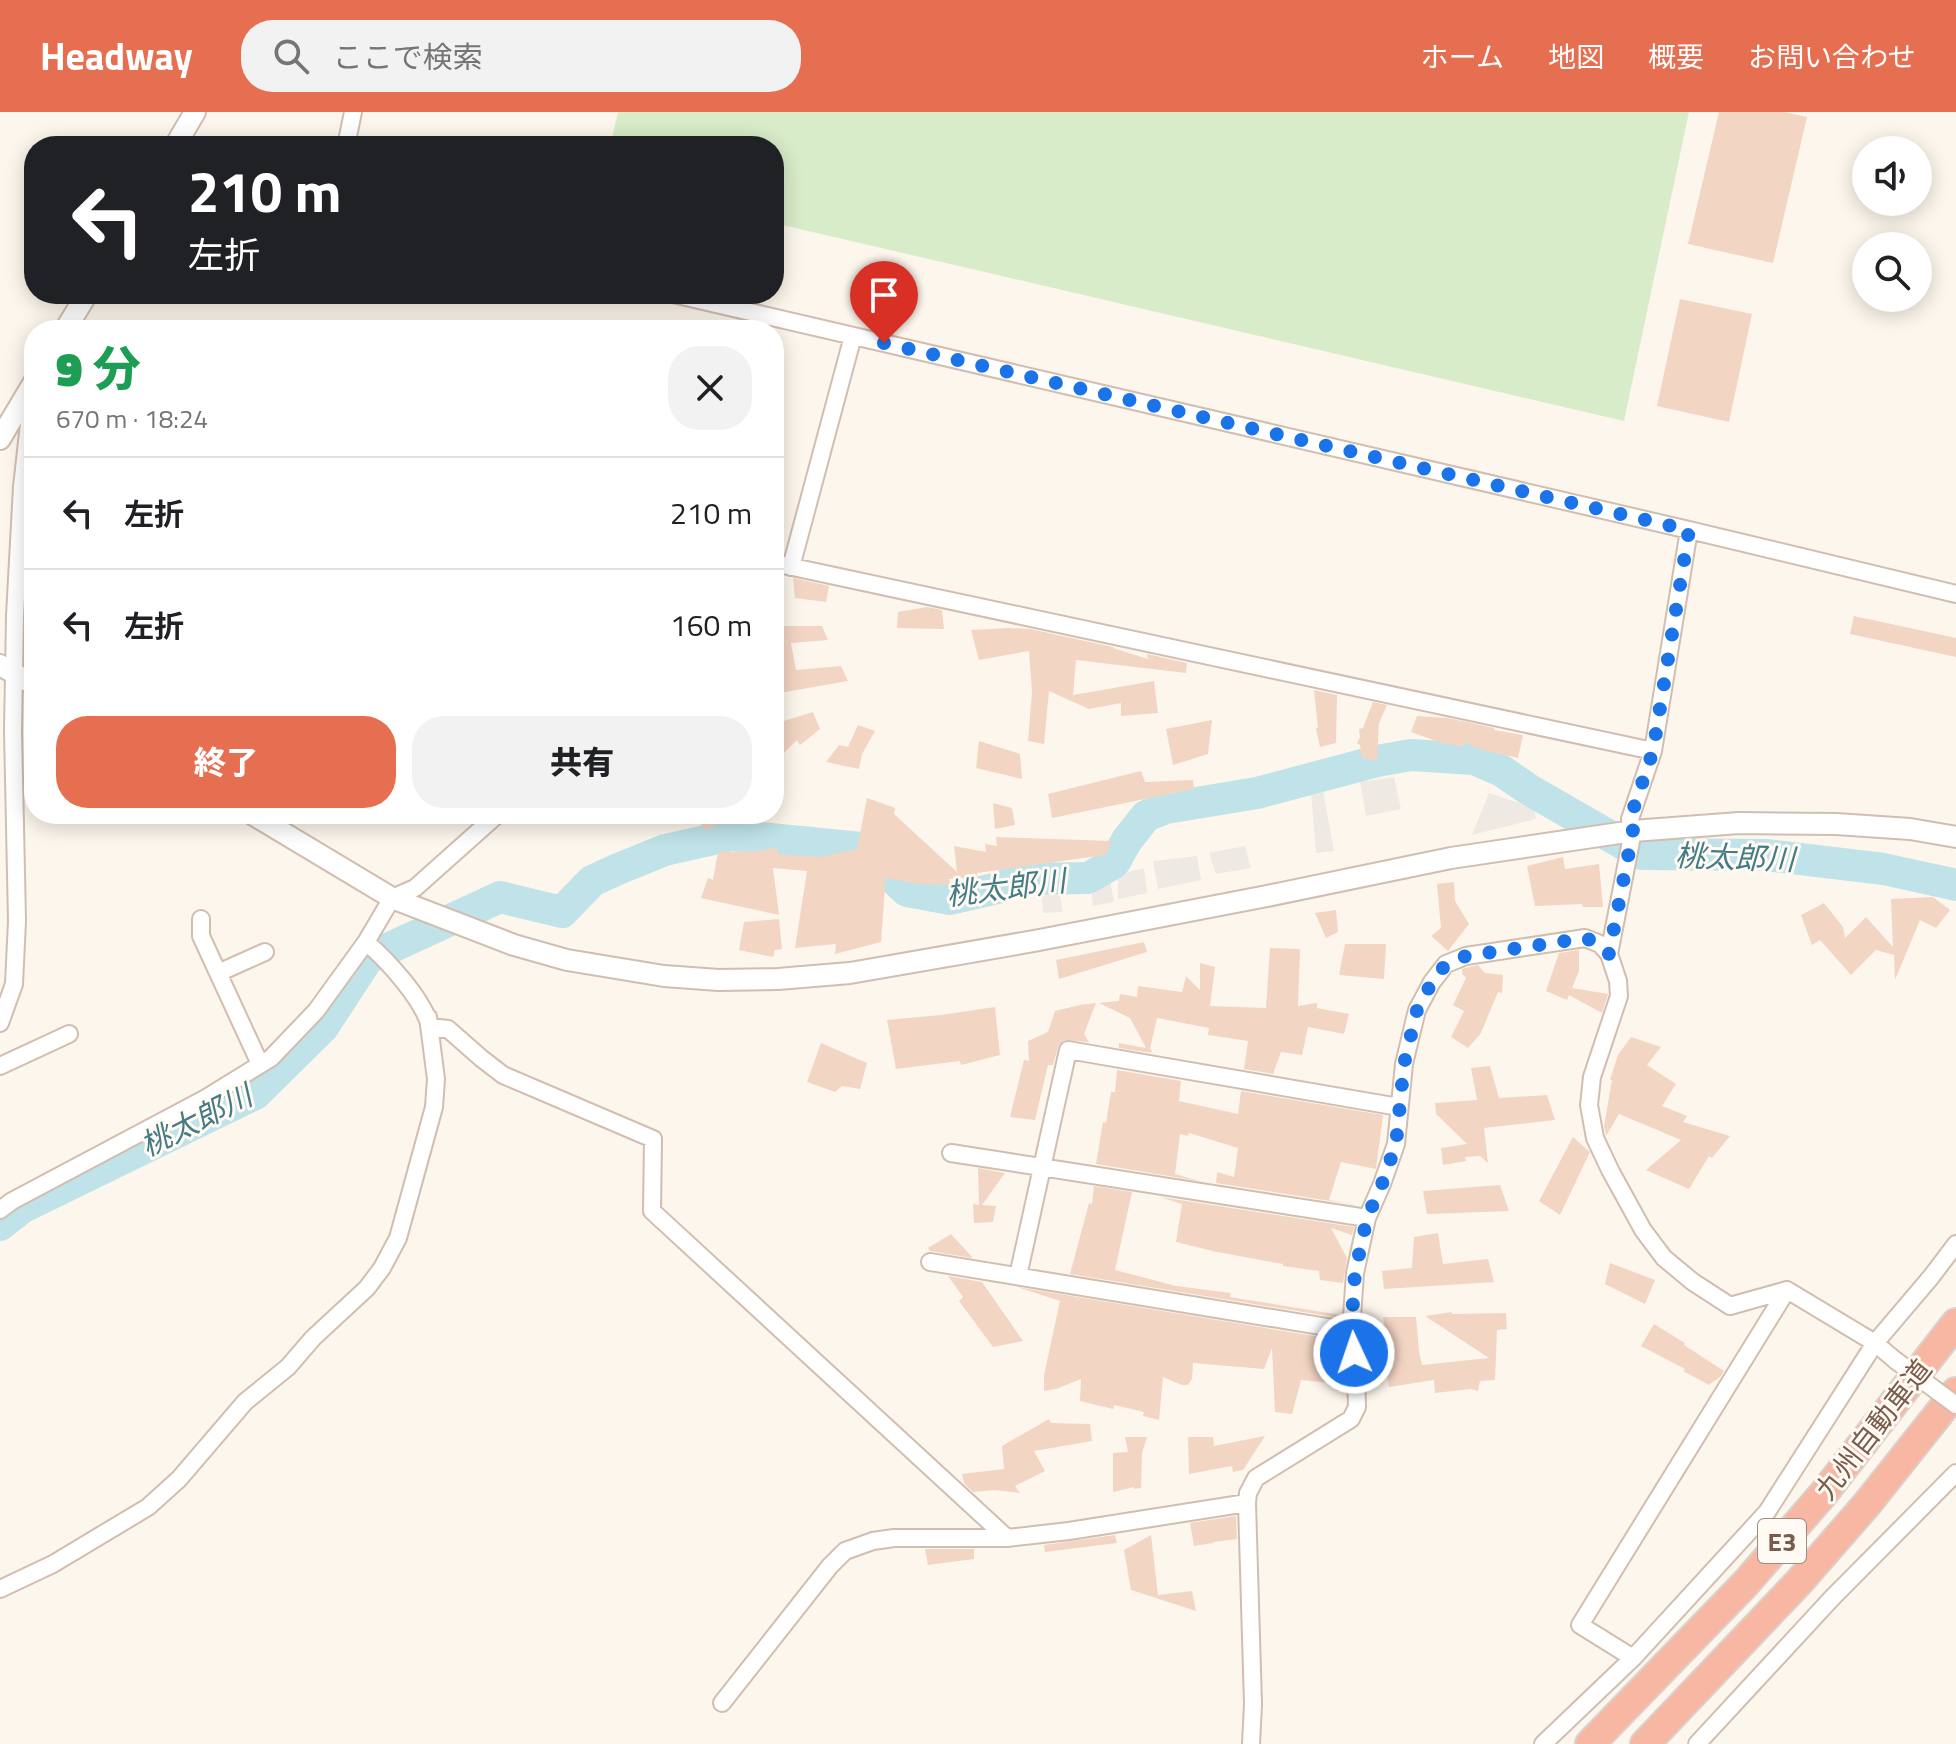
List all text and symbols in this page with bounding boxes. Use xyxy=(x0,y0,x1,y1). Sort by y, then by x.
search box xyxy=(241,20,801,92)
text: Headway xyxy=(40,27,193,85)
icon: search xyxy=(269,34,313,78)
text: ここで検索 xyxy=(333,34,483,80)
text: ホーム xyxy=(1421,35,1504,78)
text: 地図 xyxy=(1548,35,1604,78)
text: 概要 xyxy=(1648,35,1704,78)
text: お問い合わせ xyxy=(1748,35,1916,78)
map controls xyxy=(1852,136,1932,312)
button: sound xyxy=(1852,136,1932,216)
text: 210 m xyxy=(188,149,341,234)
icon: left xyxy=(56,168,160,272)
text: 左折 xyxy=(188,227,260,282)
button: search xyxy=(1852,232,1932,312)
pin xyxy=(850,261,918,343)
icon: arrive xyxy=(862,273,906,317)
text: 9 分 xyxy=(56,332,141,405)
button: close xyxy=(668,346,752,430)
text: 670 m · 18:24 xyxy=(56,399,208,438)
text: 210 m xyxy=(670,490,752,536)
icon: left xyxy=(56,491,100,535)
text: 左折 xyxy=(124,491,184,537)
text: 160 m xyxy=(670,602,752,648)
icon: left xyxy=(56,603,100,647)
text: 左折 xyxy=(124,603,184,649)
button: 終了 xyxy=(56,716,396,808)
button: 共有 xyxy=(412,716,752,808)
water label: 桃太郎川 xyxy=(1674,832,1799,882)
water label: 桃太郎川 xyxy=(944,856,1071,917)
water label: 桃太郎川 xyxy=(132,1071,263,1168)
position arrow xyxy=(1312,1311,1396,1395)
street label: 九州自動車道 xyxy=(1804,1350,1942,1508)
road number: E3 xyxy=(1758,1519,1806,1563)

